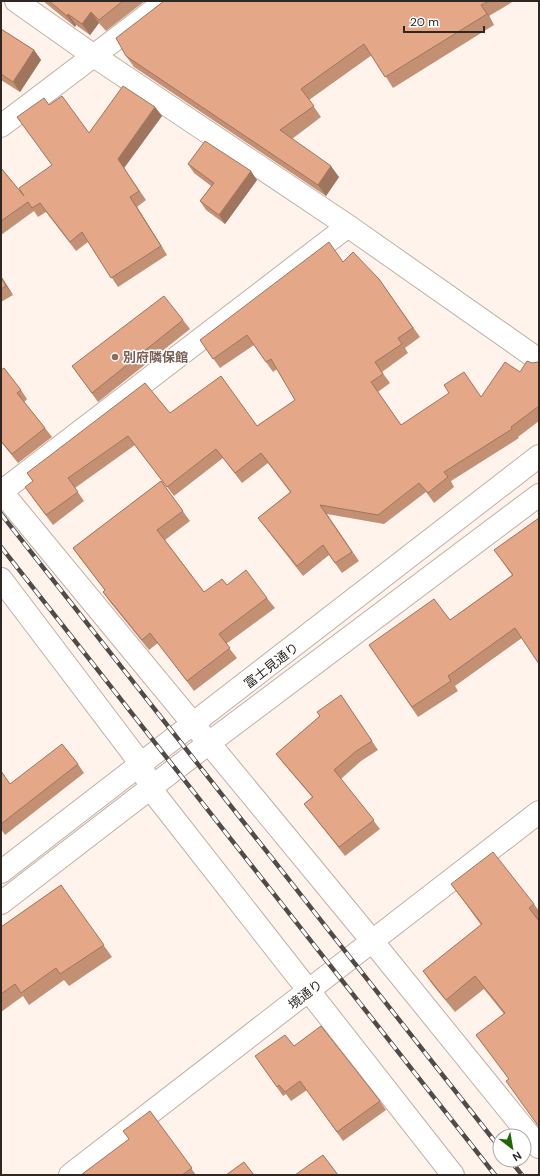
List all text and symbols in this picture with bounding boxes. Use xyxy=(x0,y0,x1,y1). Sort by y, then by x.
scale bar xyxy=(404,8,484,34)
text: 20 m xyxy=(410,14,439,30)
place label: 別府隣保館 xyxy=(123,349,188,366)
marker: 別府隣保館 xyxy=(110,352,120,362)
street label: 富士見通り xyxy=(240,639,302,692)
street label: 境通り xyxy=(285,976,326,1013)
north arrow xyxy=(492,1128,532,1168)
text: N xyxy=(510,1149,524,1165)

